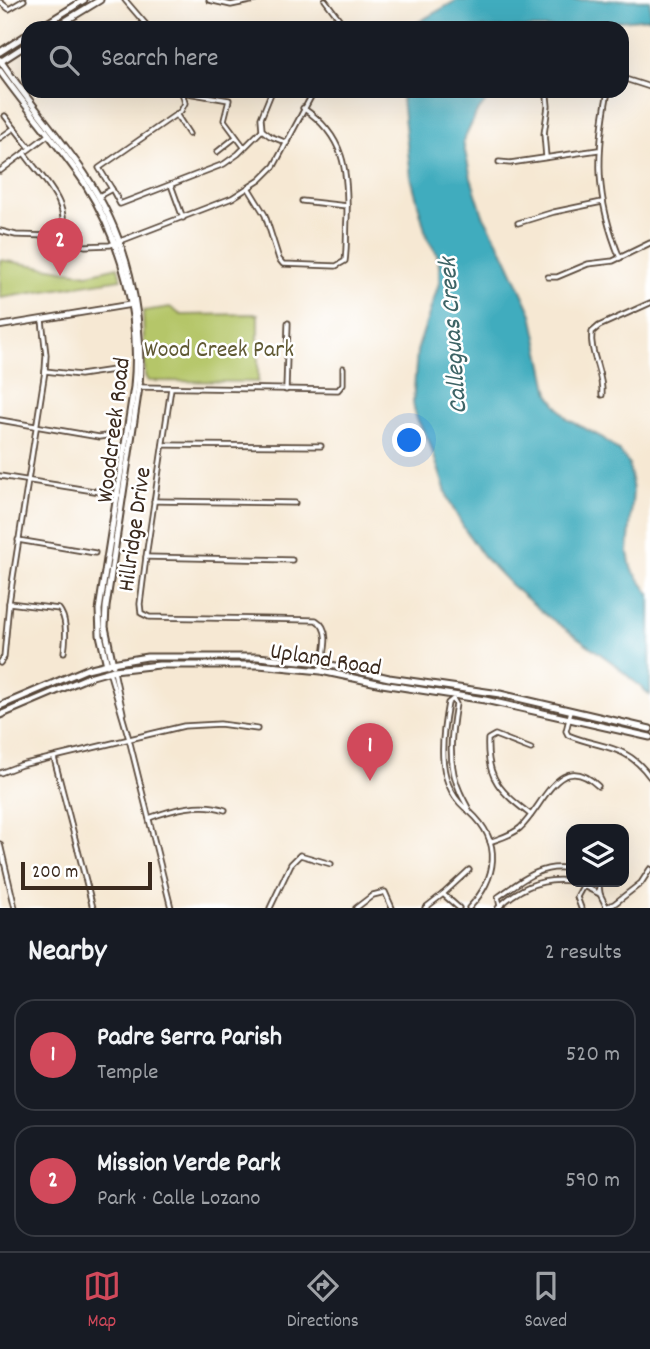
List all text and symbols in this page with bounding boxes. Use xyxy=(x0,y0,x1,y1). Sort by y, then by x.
search box xyxy=(21,21,629,98)
icon: search xyxy=(45,41,83,79)
text: Search here xyxy=(101,41,219,78)
pin: 2 xyxy=(37,218,83,276)
water label: Calleguas Creek xyxy=(430,254,478,415)
park label: Wood Creek Park xyxy=(144,334,294,368)
street label: Woodcreek Road xyxy=(89,356,141,505)
your location xyxy=(392,423,426,457)
street label: Hillridge Drive xyxy=(110,465,162,594)
street label: Upland Road xyxy=(267,635,384,687)
pin: 1 xyxy=(347,723,393,781)
map controls xyxy=(566,824,629,887)
button: layers xyxy=(566,824,629,887)
scale bar xyxy=(21,859,152,891)
text: 200 m xyxy=(32,860,78,887)
text: Nearby xyxy=(28,932,106,975)
text: 2 results xyxy=(545,937,622,970)
text: Padre Serra Parish xyxy=(97,1020,282,1057)
text: 1 xyxy=(50,1039,56,1072)
text: 520 m xyxy=(566,1039,620,1072)
text: Temple xyxy=(97,1057,158,1090)
text: Mission Verde Park xyxy=(97,1146,281,1183)
text: 2 xyxy=(48,1165,58,1198)
text: 590 m xyxy=(565,1165,620,1198)
text: Park · Calle Lozano xyxy=(97,1183,261,1216)
tab: Map xyxy=(83,1267,121,1336)
tab: Directions xyxy=(287,1267,359,1336)
tab: Saved xyxy=(525,1267,567,1336)

